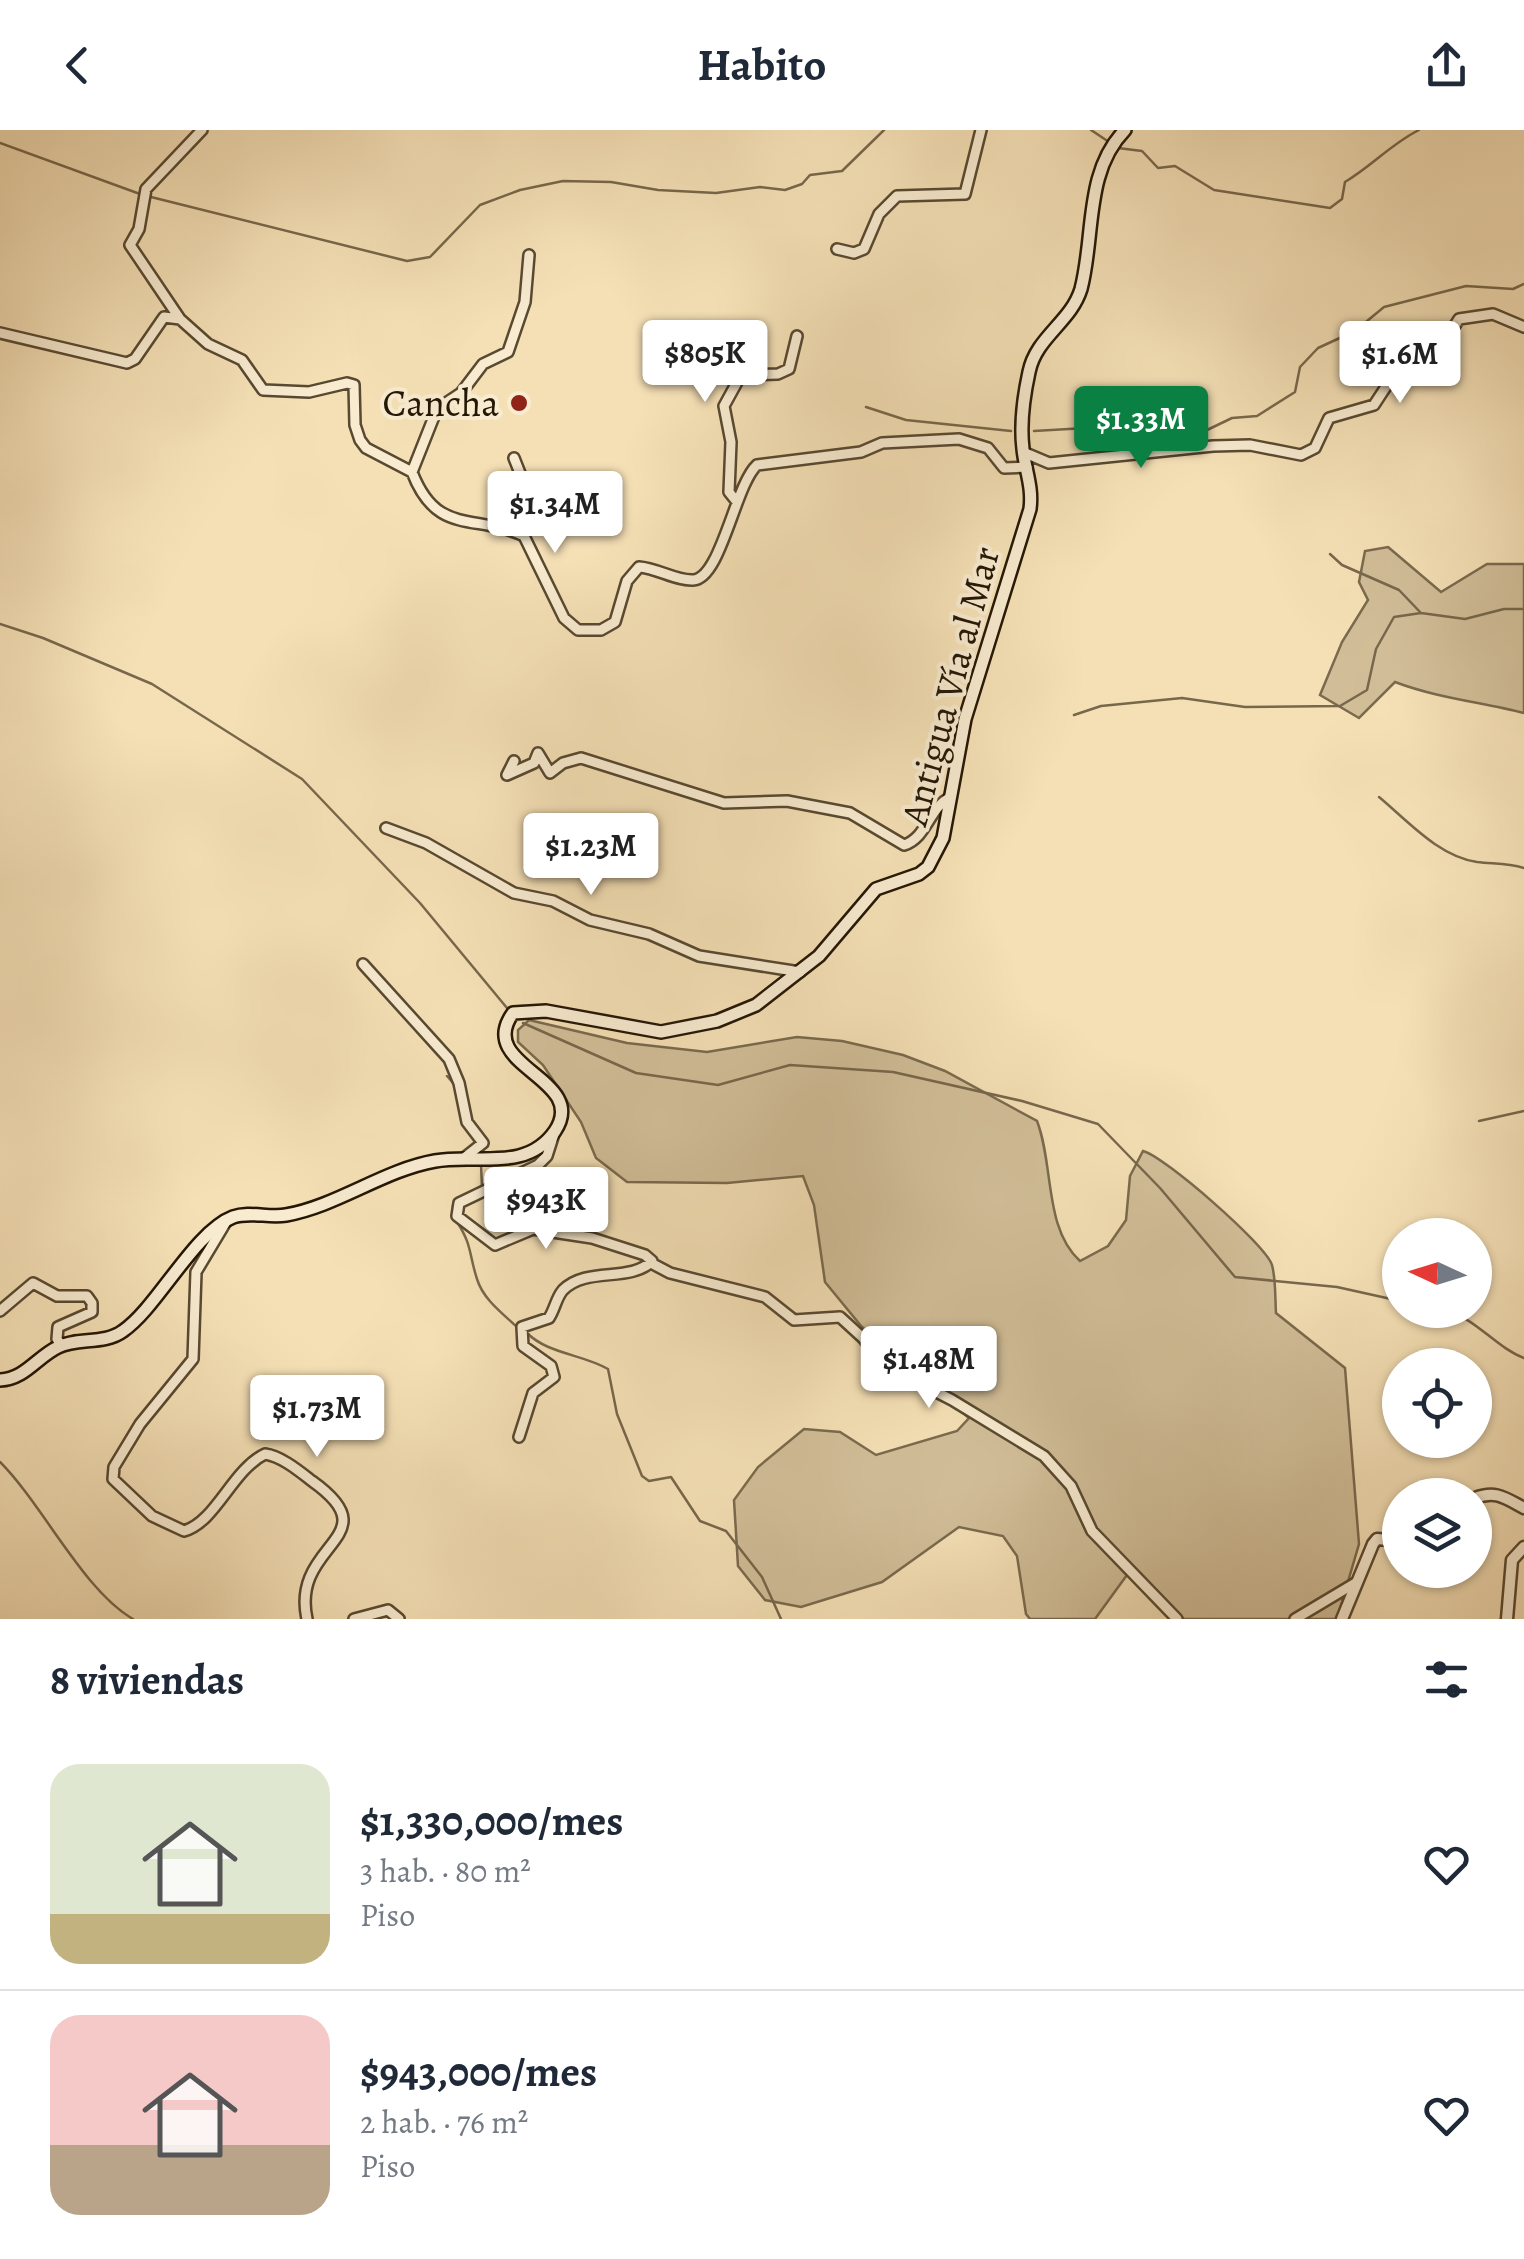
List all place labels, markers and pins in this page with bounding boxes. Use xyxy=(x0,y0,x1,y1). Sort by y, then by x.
pin: $805K xyxy=(635,320,775,405)
pin: $1.6M xyxy=(1330,321,1470,406)
place label: Cancha xyxy=(383,377,499,429)
pin: $1.33M xyxy=(1060,386,1222,471)
marker: Cancha xyxy=(508,392,530,414)
pin: $1.34M xyxy=(474,471,636,556)
pin: $1.23M xyxy=(510,813,672,898)
pin: $943K xyxy=(476,1167,616,1252)
pin: $1.48M xyxy=(848,1326,1010,1411)
pin: $1.73M xyxy=(236,1375,398,1460)

